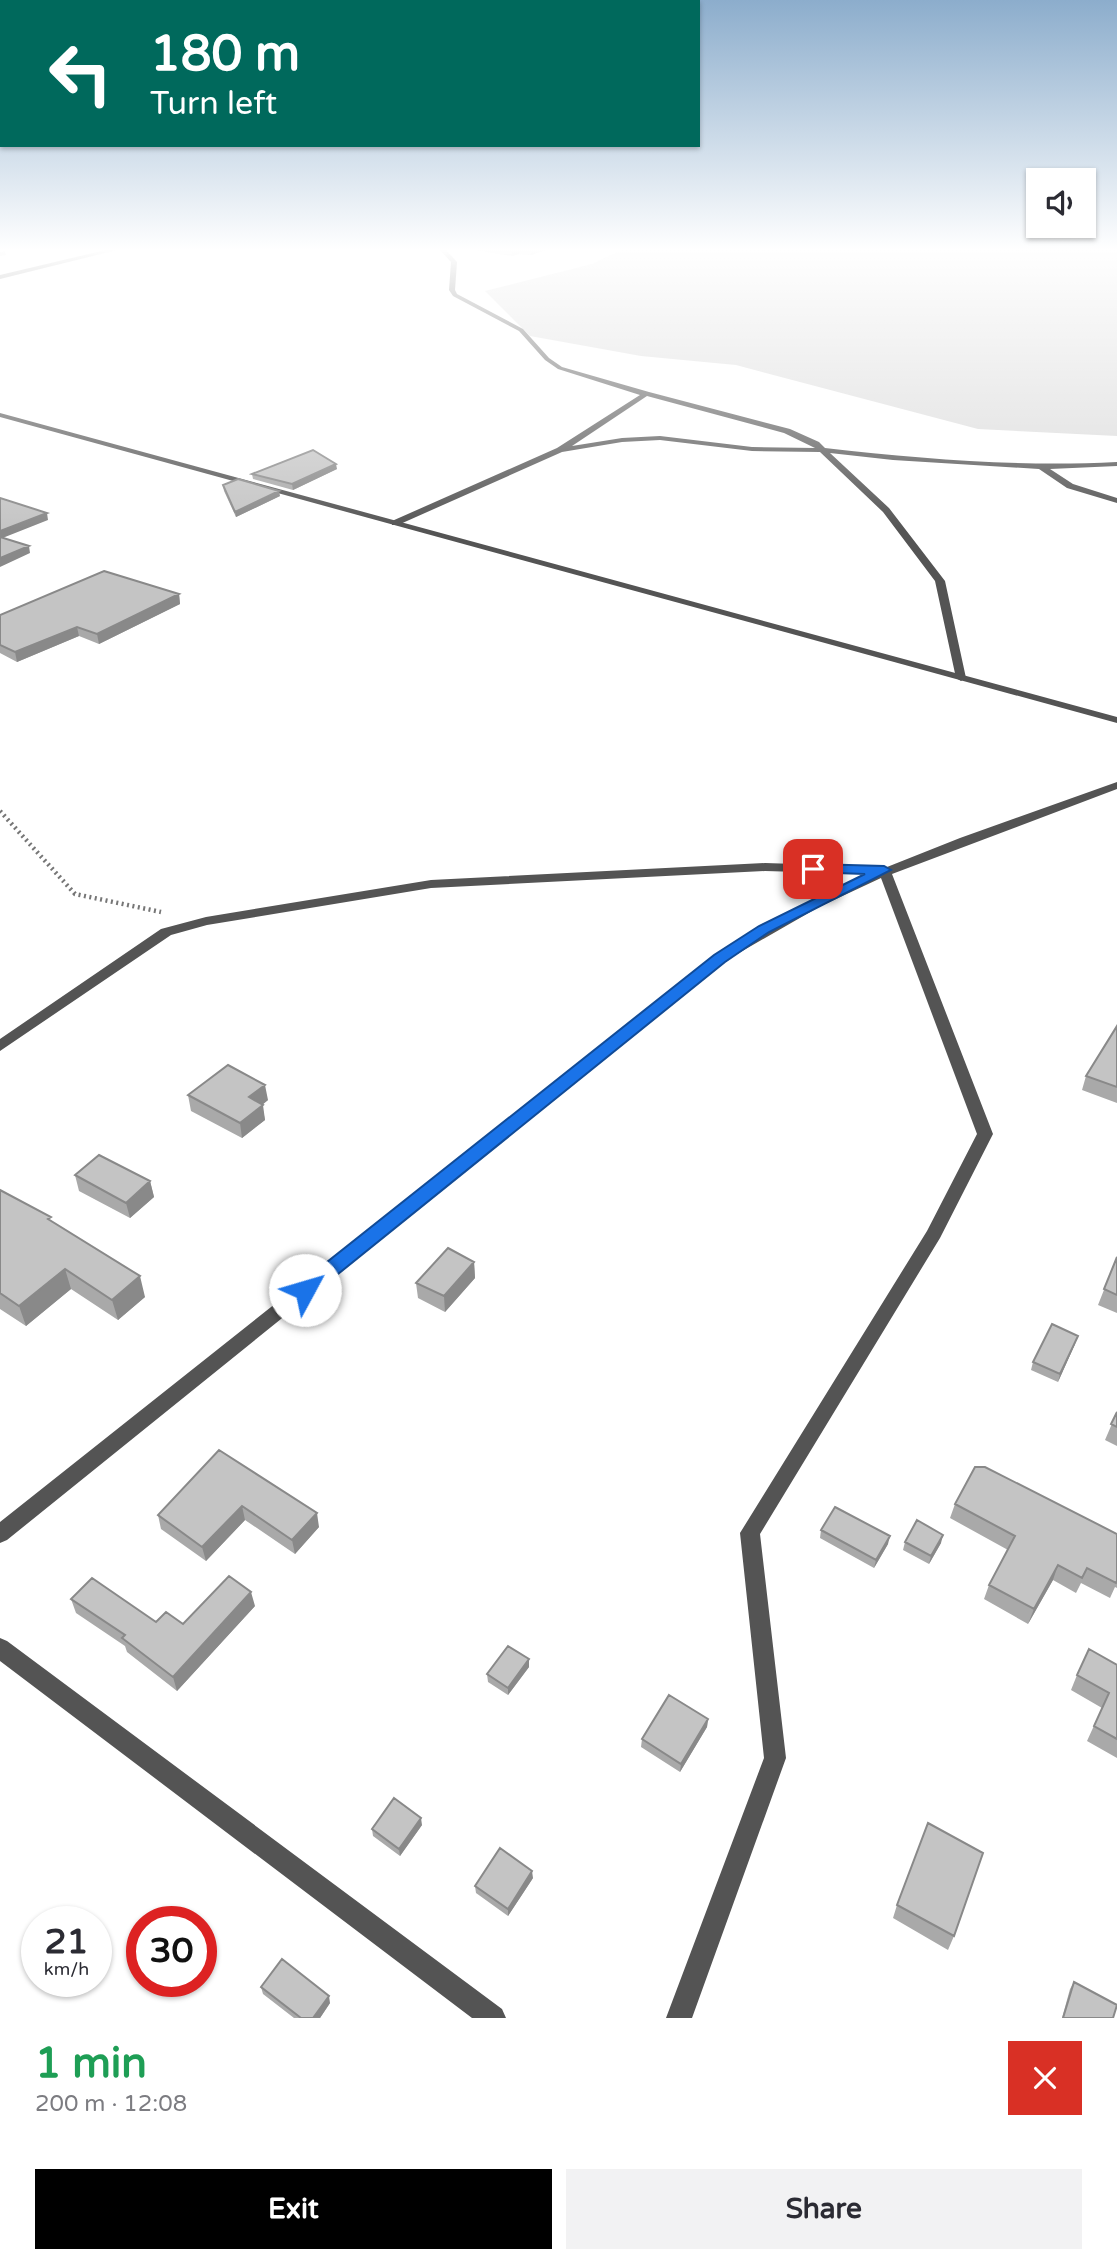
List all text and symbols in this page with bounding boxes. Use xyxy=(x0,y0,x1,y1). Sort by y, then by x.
text: 180 m xyxy=(150,25,300,84)
icon: left xyxy=(35,28,126,119)
text: Turn left xyxy=(150,85,277,123)
map controls xyxy=(1026,168,1096,238)
button: sound xyxy=(1026,168,1096,238)
pin xyxy=(783,839,843,899)
icon: arrive xyxy=(794,850,832,888)
position arrow xyxy=(268,1253,342,1327)
speed limit sign: 30 xyxy=(126,1906,217,1997)
text: 21 xyxy=(45,1921,88,1963)
text: km/h xyxy=(44,1958,89,1980)
text: 1 min xyxy=(35,2038,147,2089)
button: close xyxy=(1008,2041,1082,2115)
text: 200 m · 12:08 xyxy=(35,2090,187,2118)
button: Exit xyxy=(35,2169,552,2249)
button: Share xyxy=(566,2169,1082,2249)

